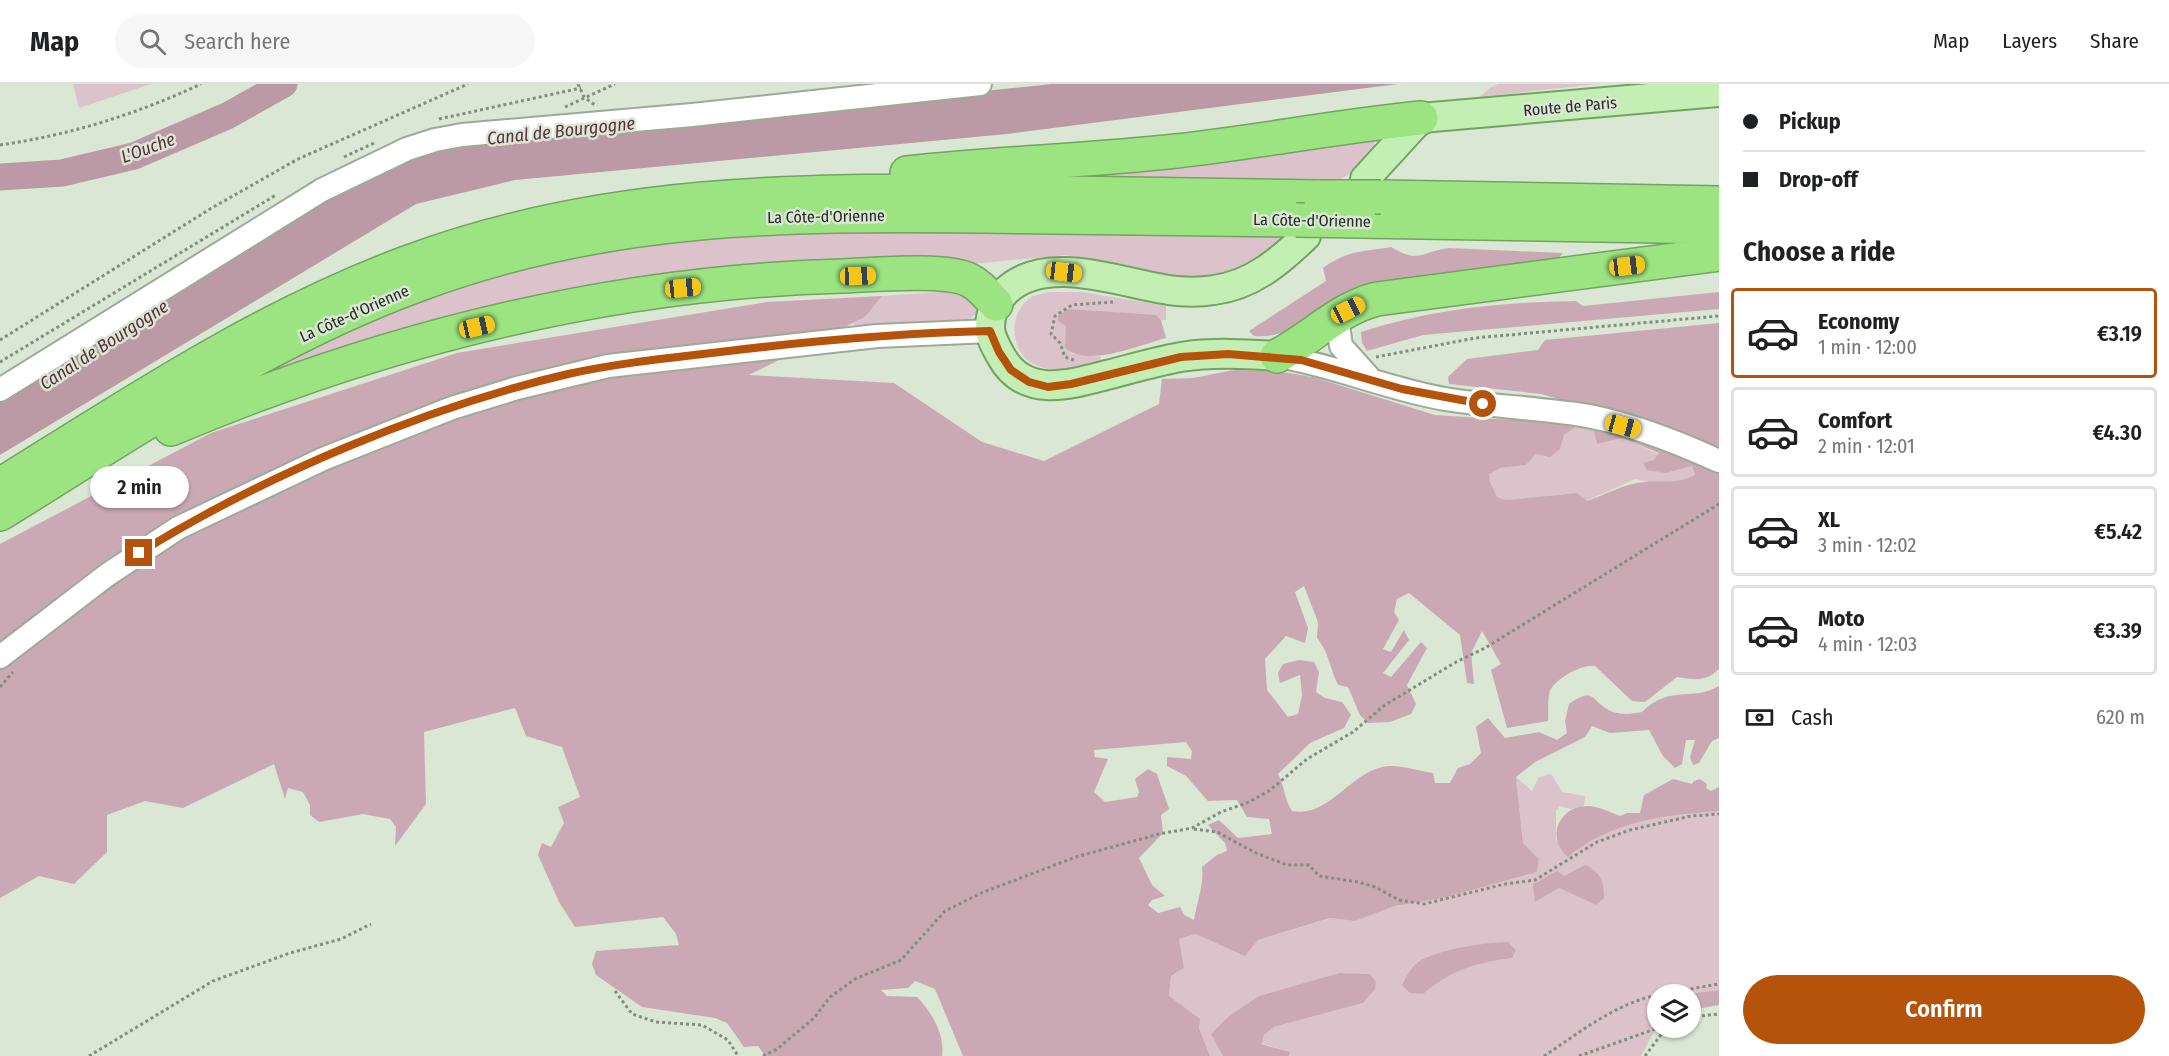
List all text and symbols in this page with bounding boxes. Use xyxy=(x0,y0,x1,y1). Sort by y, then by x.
search box xyxy=(115,14,535,68)
text: Map xyxy=(30,25,79,58)
icon: search xyxy=(136,25,169,58)
text: Search here xyxy=(184,28,290,55)
text: Map xyxy=(1933,28,1969,54)
text: Layers xyxy=(2002,28,2057,54)
text: Share xyxy=(2090,28,2139,54)
street label: Route de Paris xyxy=(1522,93,1618,120)
text: Pickup xyxy=(1779,108,1841,135)
water label: Canal de Bourgogne xyxy=(486,112,636,150)
water label: L'Ouche xyxy=(118,128,178,168)
text: Drop-off xyxy=(1779,166,1858,193)
street label: La Côte-d'Orienne xyxy=(767,206,885,227)
street label: La Côte-d'Orienne xyxy=(1253,210,1371,231)
text: Choose a ride xyxy=(1743,236,1895,268)
car xyxy=(1608,255,1646,277)
car xyxy=(1045,261,1083,283)
car xyxy=(840,266,876,286)
car xyxy=(664,277,702,299)
street label: La Côte-d'Orienne xyxy=(297,281,412,346)
car xyxy=(1328,294,1368,326)
water label: Canal de Bourgogne xyxy=(36,295,173,395)
icon: car xyxy=(1746,306,1800,360)
text: Economy xyxy=(1818,308,1899,335)
car xyxy=(457,314,497,340)
text: €3.19 xyxy=(2097,320,2142,347)
text: 1 min · 12:00 xyxy=(1818,335,1917,359)
route start xyxy=(1469,390,1496,417)
icon: car xyxy=(1746,405,1800,459)
text: Comfort xyxy=(1818,407,1892,434)
car xyxy=(1603,413,1643,439)
text: €4.30 xyxy=(2092,419,2142,446)
text: 2 min · 12:01 xyxy=(1818,434,1915,458)
callout: 2 min xyxy=(90,466,188,508)
text: 2 min xyxy=(117,475,162,499)
icon: car xyxy=(1746,504,1800,558)
text: XL xyxy=(1818,506,1840,533)
text: €5.42 xyxy=(2094,518,2142,545)
text: 3 min · 12:02 xyxy=(1818,533,1916,557)
route end xyxy=(125,539,152,566)
icon: car xyxy=(1746,603,1800,657)
text: Moto xyxy=(1818,605,1865,632)
text: €3.39 xyxy=(2093,617,2142,644)
text: 4 min · 12:03 xyxy=(1818,632,1917,656)
icon: cash xyxy=(1743,701,1776,734)
text: Cash xyxy=(1791,704,1834,731)
text: 620 m xyxy=(2096,705,2145,729)
button: Confirm xyxy=(1743,975,2145,1044)
map controls xyxy=(1647,984,1701,1038)
button: layers xyxy=(1647,984,1701,1038)

